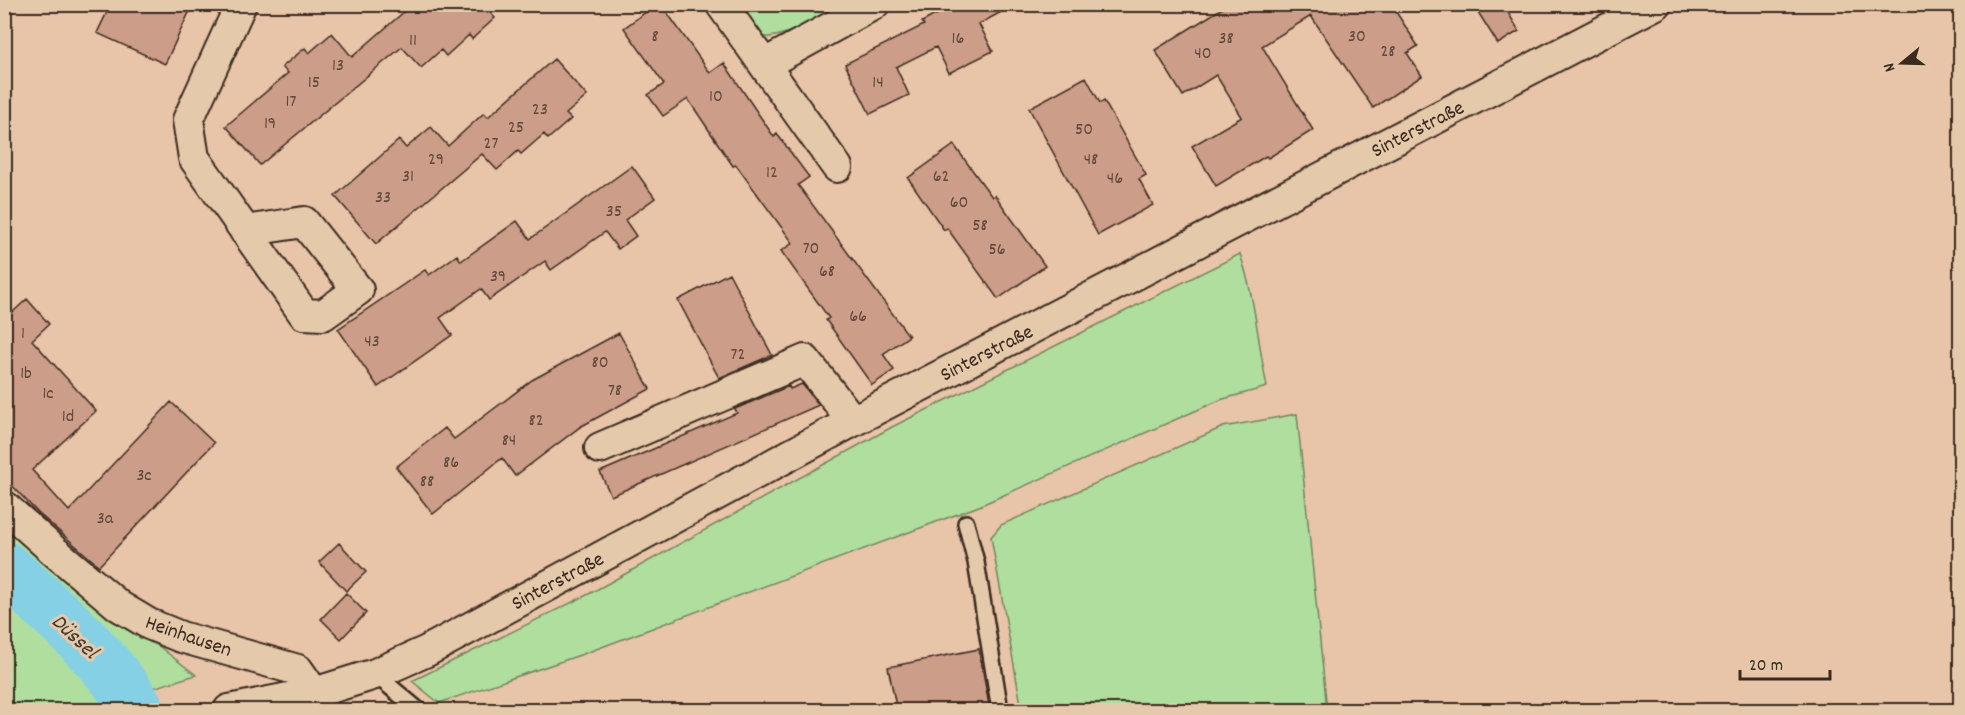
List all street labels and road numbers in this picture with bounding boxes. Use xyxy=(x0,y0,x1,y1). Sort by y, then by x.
street label: Sinterstraße xyxy=(1367,94,1470,167)
street label: Sinterstraße xyxy=(936,318,1039,391)
street label: Sinterstraße xyxy=(507,546,610,620)
street label: Heinhausen xyxy=(141,609,235,667)

